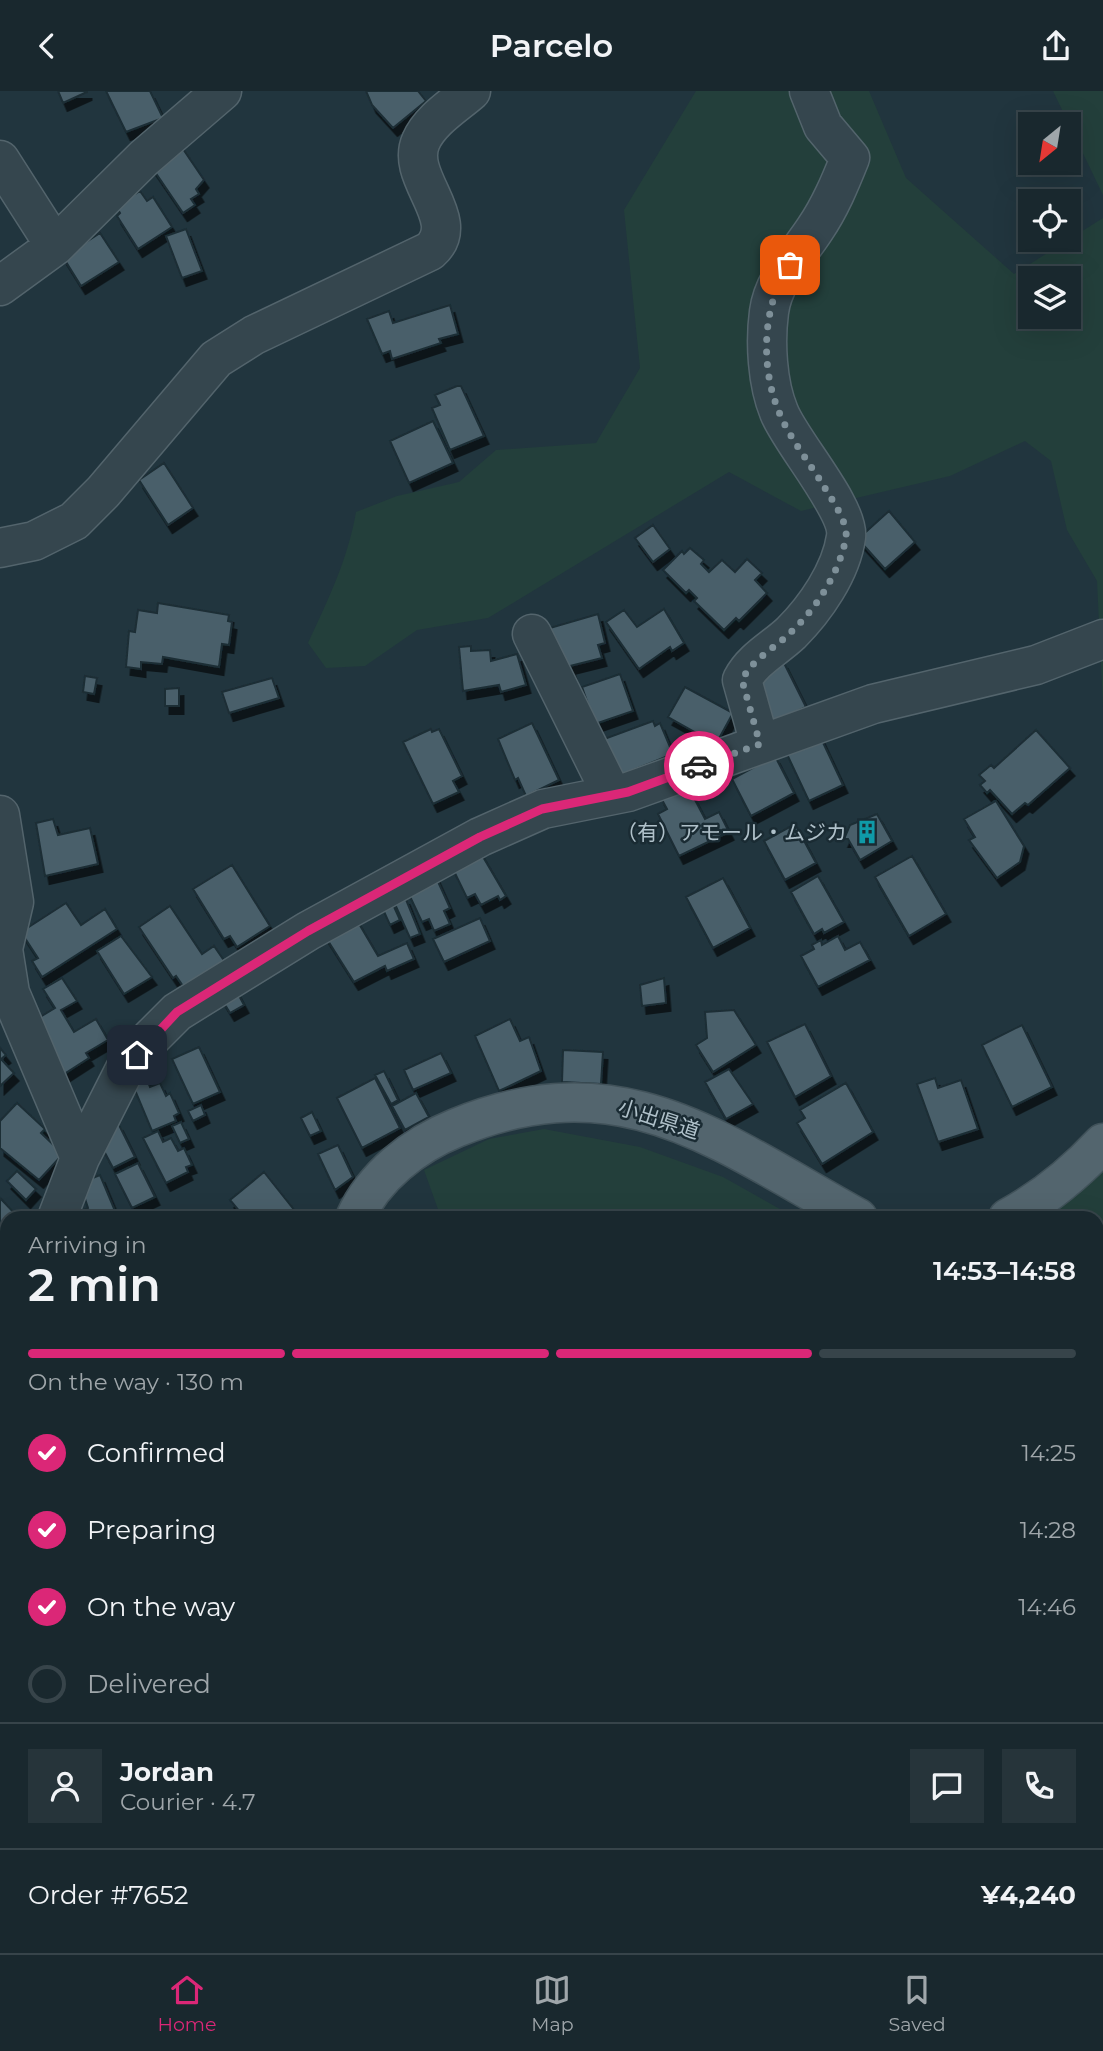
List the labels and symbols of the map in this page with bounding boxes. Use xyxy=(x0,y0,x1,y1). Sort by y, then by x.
north arrow xyxy=(1018,112,1082,175)
pin xyxy=(760,235,820,295)
courier xyxy=(664,731,734,801)
building icon: （有）アモール・ムジカ xyxy=(853,818,881,846)
place label: （有）アモール・ムジカ xyxy=(616,820,847,845)
pin xyxy=(107,1025,167,1085)
street label: 小出県道 xyxy=(615,1094,703,1144)

